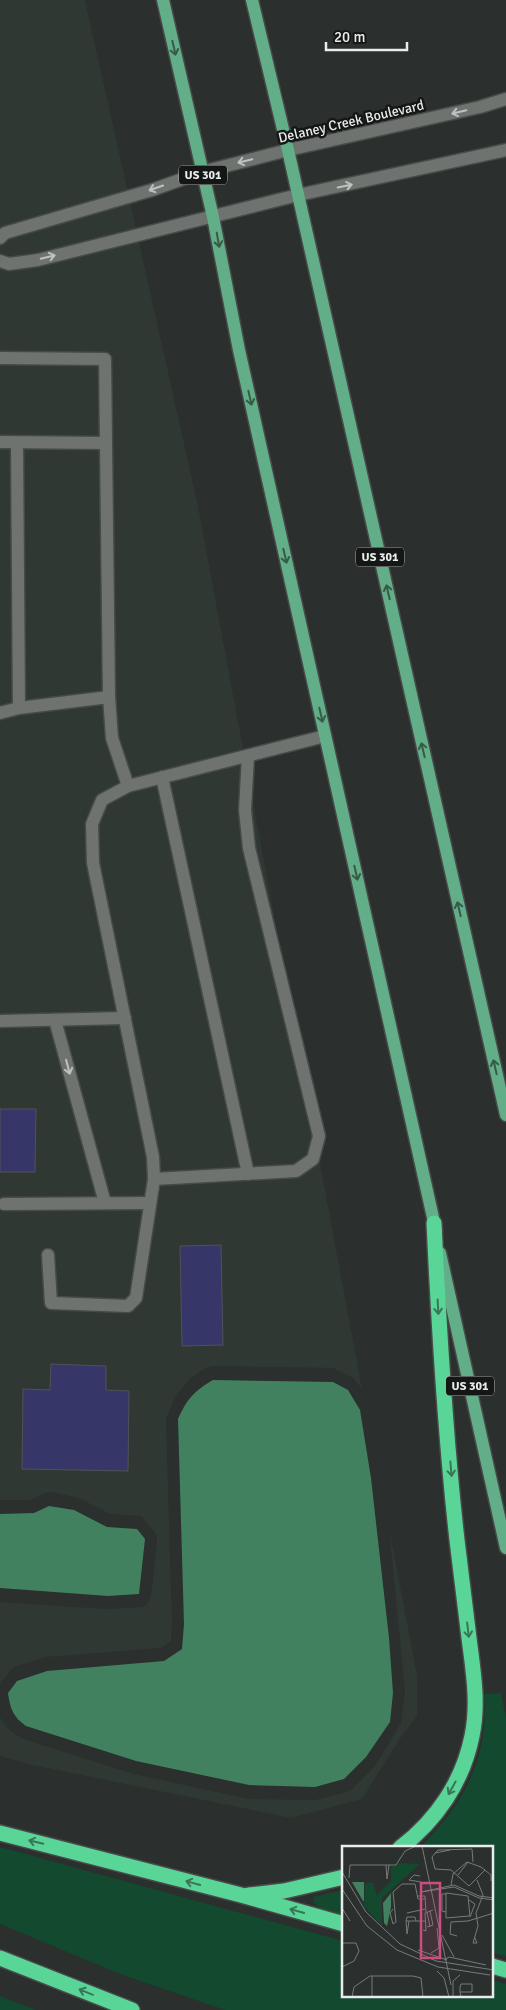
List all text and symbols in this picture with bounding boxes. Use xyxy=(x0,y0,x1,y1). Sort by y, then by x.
scale bar xyxy=(326,20,407,52)
text: 20 m xyxy=(334,28,365,46)
one-way arrow xyxy=(170,39,179,55)
street label: Delaney Creek Boulevard xyxy=(277,96,426,147)
one-way arrow xyxy=(451,108,467,117)
one-way arrow xyxy=(238,157,254,166)
road number: US 301 xyxy=(179,166,227,184)
one-way arrow xyxy=(337,180,353,190)
one-way arrow xyxy=(149,184,165,193)
one-way arrow xyxy=(213,232,223,248)
one-way arrow xyxy=(39,252,55,261)
one-way arrow xyxy=(246,389,255,405)
one-way arrow xyxy=(281,548,290,564)
road number: US 301 xyxy=(356,548,404,566)
one-way arrow xyxy=(382,584,392,600)
one-way arrow xyxy=(317,706,326,722)
one-way arrow xyxy=(418,743,427,759)
one-way arrow xyxy=(352,865,361,881)
one-way arrow xyxy=(454,901,463,917)
one-way arrow xyxy=(64,1058,73,1074)
one-way arrow xyxy=(490,1060,499,1076)
one-way arrow xyxy=(433,1298,443,1315)
road number: US 301 xyxy=(446,1376,494,1395)
one-way arrow xyxy=(446,1461,456,1477)
one-way arrow xyxy=(464,1622,474,1638)
one-way arrow xyxy=(447,1781,457,1795)
one-way arrow xyxy=(29,1837,45,1846)
inset map xyxy=(342,1846,494,1998)
one-way arrow xyxy=(186,1878,202,1887)
one-way arrow xyxy=(289,1906,305,1915)
one-way arrow xyxy=(79,1987,94,1997)

